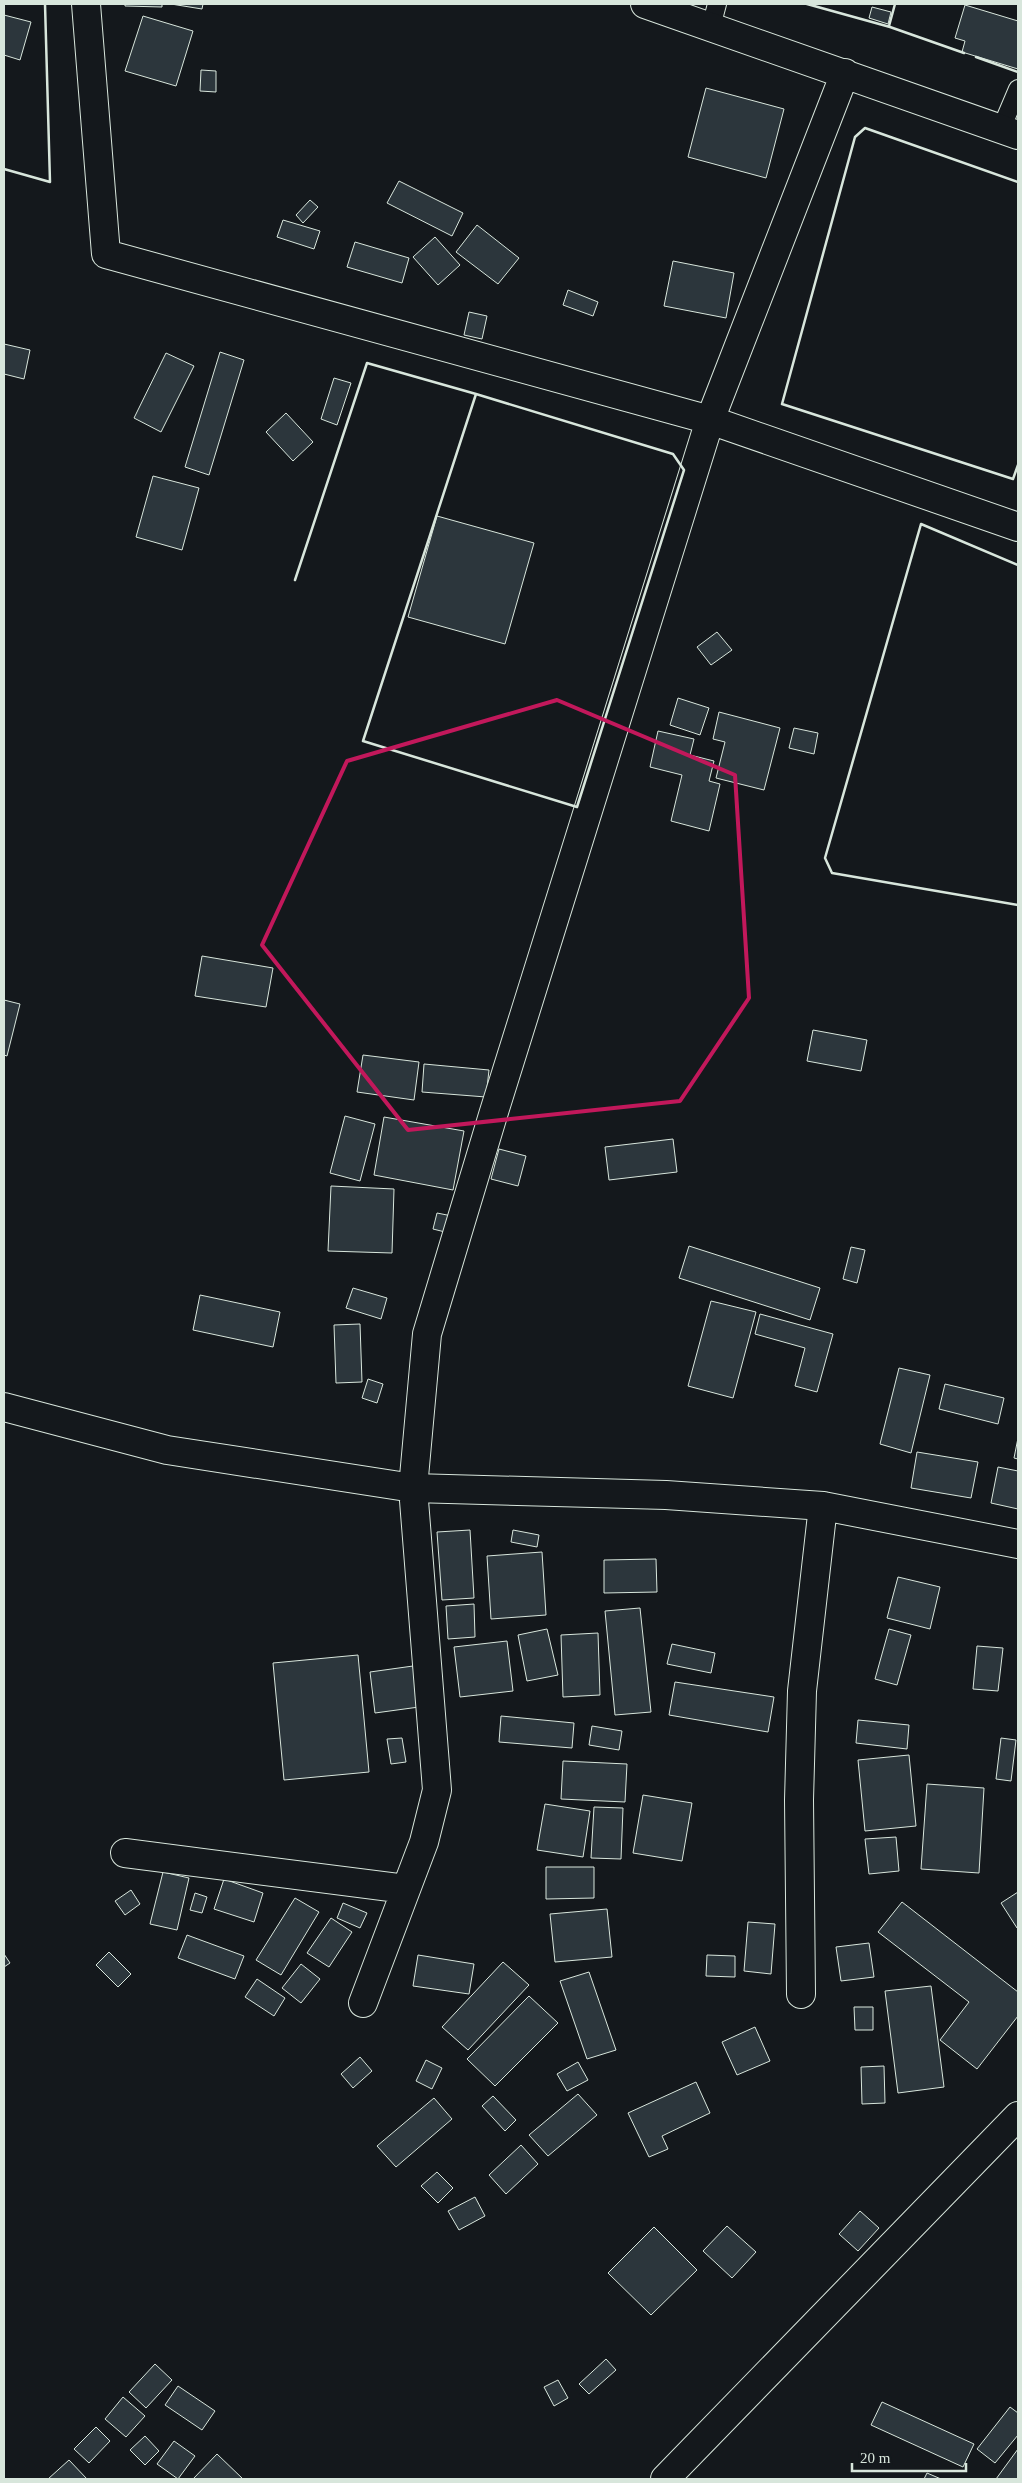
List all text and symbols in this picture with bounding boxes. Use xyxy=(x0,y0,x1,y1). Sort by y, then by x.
scale bar xyxy=(852,2440,966,2472)
text: 20 m xyxy=(860,2450,891,2466)

